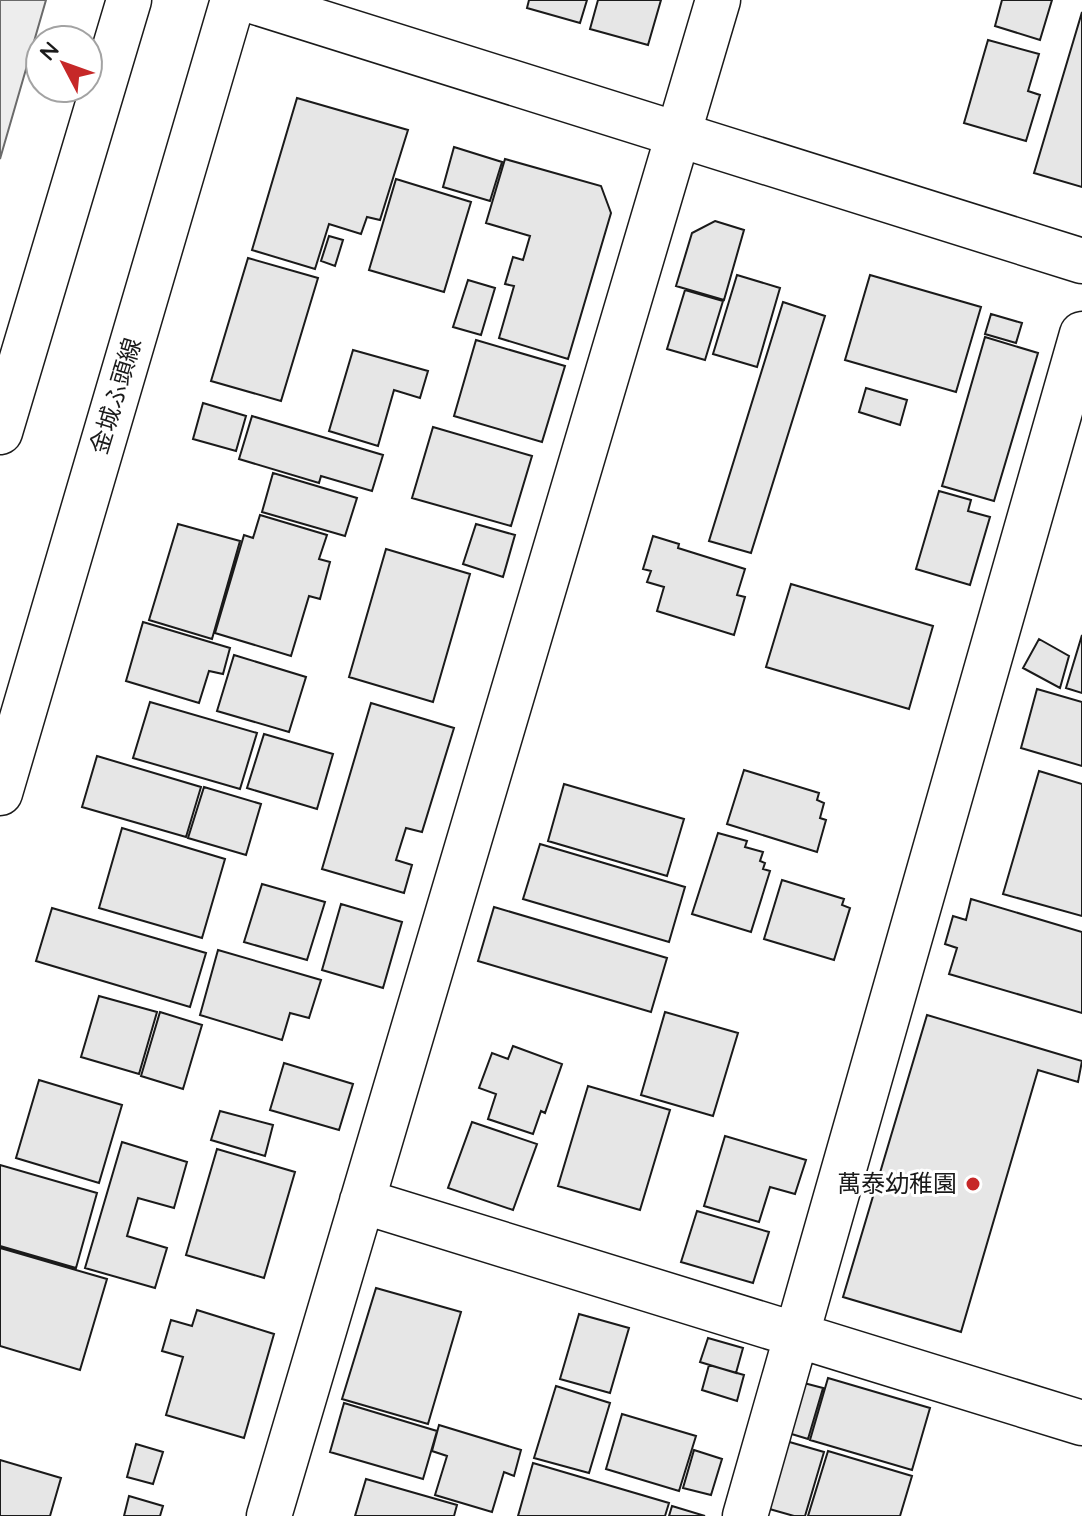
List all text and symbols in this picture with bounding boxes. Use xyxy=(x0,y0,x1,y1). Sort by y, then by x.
north arrow xyxy=(24,24,104,104)
text: N xyxy=(33,36,65,66)
street label: 金城ふ頭線 xyxy=(83,334,147,457)
place label: 萬泰幼稚園 xyxy=(837,1168,957,1198)
marker: 萬泰幼稚園 xyxy=(964,1175,982,1193)

